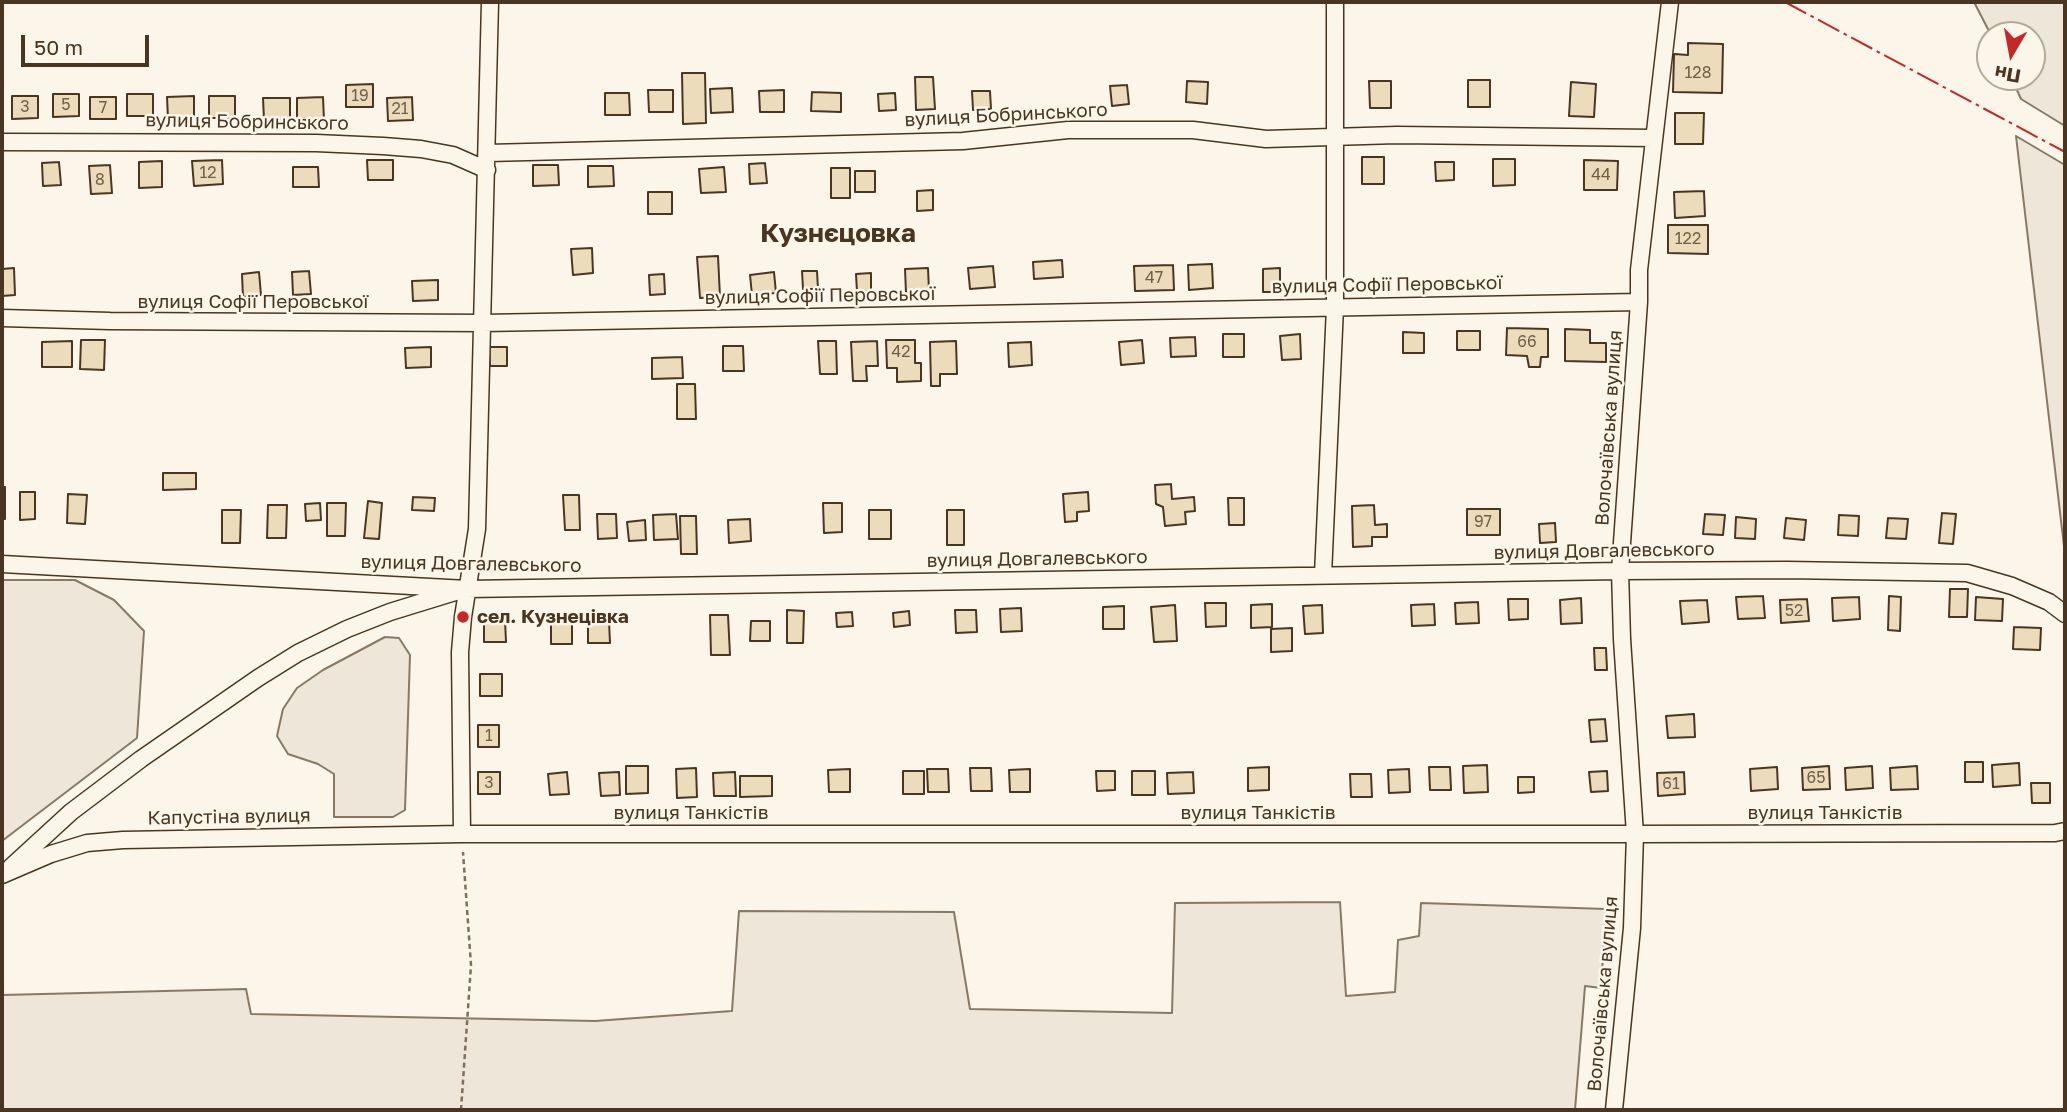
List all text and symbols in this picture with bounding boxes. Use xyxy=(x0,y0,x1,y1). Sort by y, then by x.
scale bar xyxy=(24,21,152,65)
north arrow xyxy=(1976,21,2046,91)
text: 50 m xyxy=(34,34,83,60)
text: Пн xyxy=(1993,62,2022,89)
house number: 128 xyxy=(1685,63,1711,83)
house number: 19 xyxy=(351,86,369,106)
house number: 5 xyxy=(61,95,71,115)
house number: 3 xyxy=(20,97,30,117)
house number: 7 xyxy=(99,98,107,118)
street label: вулиця Бобринського xyxy=(904,98,1108,132)
house number: 21 xyxy=(391,99,409,119)
street label: вулиця Бобринського xyxy=(145,109,349,135)
house number: 12 xyxy=(199,163,217,183)
house number: 44 xyxy=(1591,165,1611,185)
house number: 8 xyxy=(95,170,105,190)
district label: Кузнєцовка xyxy=(760,218,916,250)
house number: 122 xyxy=(1675,229,1701,249)
house number: 47 xyxy=(1145,268,1163,288)
street label: вулиця Софії Перовської xyxy=(1271,272,1503,298)
street label: вулиця Софії Перовської xyxy=(704,283,936,309)
street label: вулиця Софії Перовської xyxy=(138,291,368,313)
street label: Волочаївська вулиця xyxy=(1591,329,1627,527)
house number: 66 xyxy=(1517,332,1537,352)
house number: 42 xyxy=(891,342,911,362)
house number: 97 xyxy=(1474,512,1492,532)
street label: вулиця Довгалевського xyxy=(1493,538,1715,564)
street label: вулиця Довгалевського xyxy=(926,546,1148,572)
street label: вулиця Довгалевського xyxy=(360,551,582,577)
house number: 52 xyxy=(1785,601,1803,621)
place label: сел. Кузнецівка xyxy=(477,606,629,628)
marker: сел. Кузнецівка xyxy=(455,609,471,625)
house number: 1 xyxy=(485,726,493,746)
house number: 65 xyxy=(1807,768,1825,788)
house number: 3 xyxy=(484,773,494,793)
house number: 61 xyxy=(1662,774,1680,794)
street label: вулиця Танкістів xyxy=(614,802,768,824)
street label: вулиця Танкістів xyxy=(1181,802,1335,824)
street label: вулиця Танкістів xyxy=(1748,802,1902,824)
street label: Капустіна вулиця xyxy=(147,804,311,830)
street label: Волочаївська вулиця xyxy=(1583,895,1623,1093)

